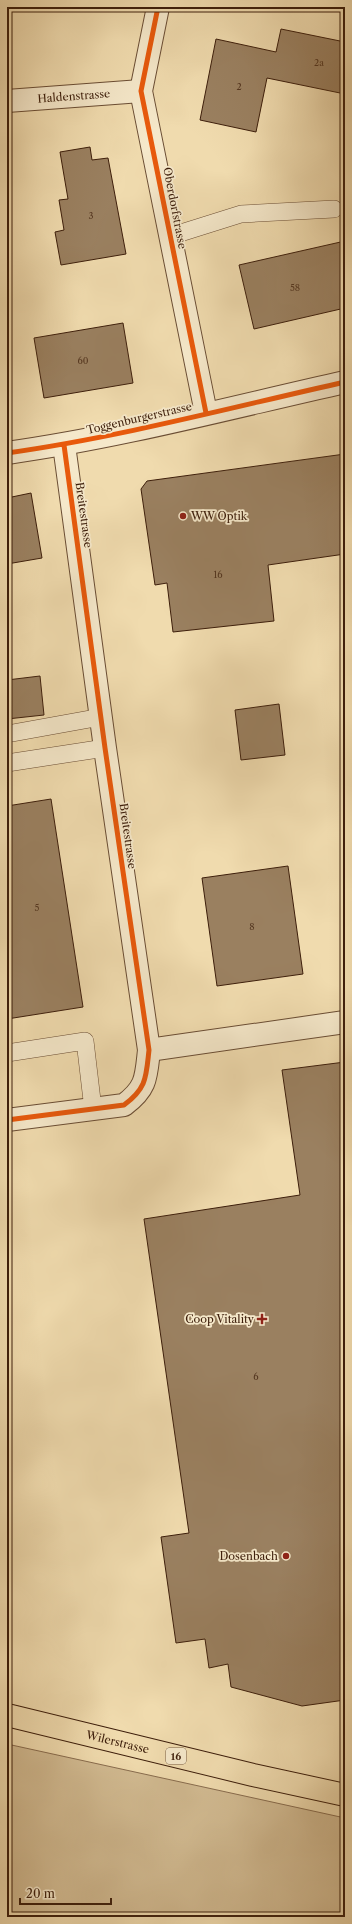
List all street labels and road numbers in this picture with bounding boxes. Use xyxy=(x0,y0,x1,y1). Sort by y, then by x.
street label: Haldenstrasse xyxy=(37,86,111,106)
street label: Oberdorfstrasse xyxy=(160,166,190,250)
street label: Toggenburgerstrasse xyxy=(85,399,193,437)
street label: Breitestrasse xyxy=(72,481,96,549)
street label: Breitestrasse xyxy=(116,802,140,870)
street label: Wilerstrasse xyxy=(84,1727,151,1756)
road number: 16 xyxy=(166,1748,186,1764)

